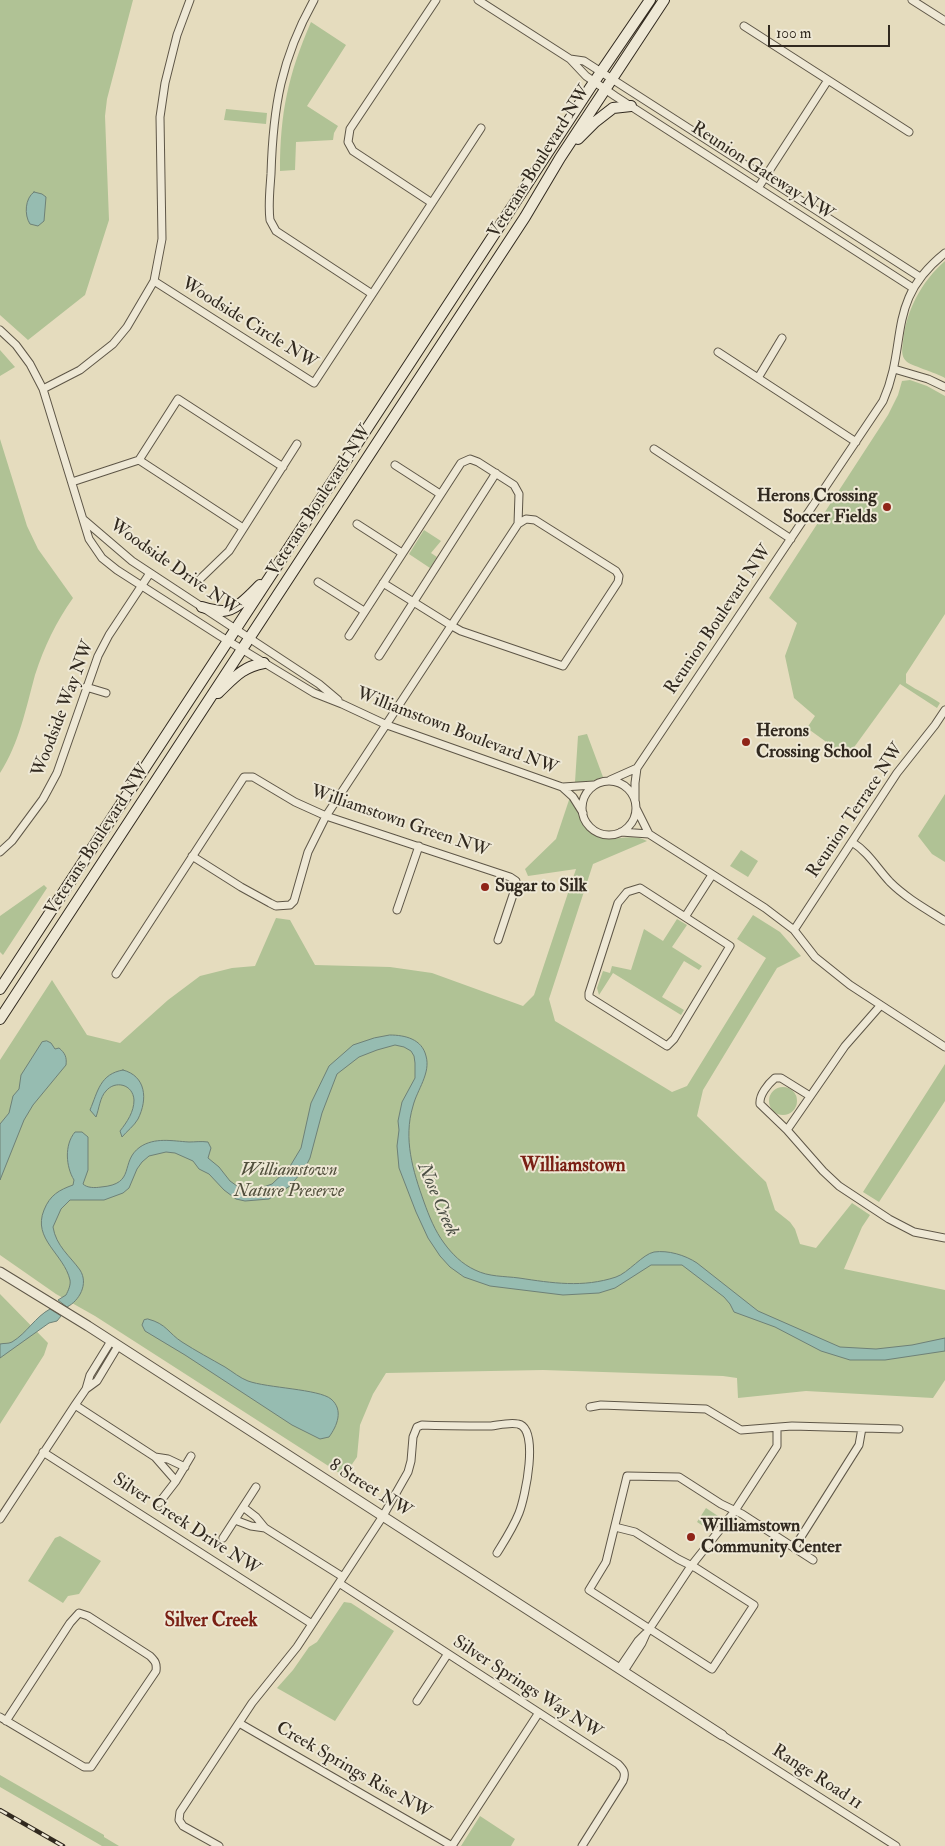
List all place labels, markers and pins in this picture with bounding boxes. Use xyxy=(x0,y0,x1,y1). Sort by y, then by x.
place label: Herons Crossing Soccer Fields xyxy=(757,486,877,528)
marker: Herons Crossing Soccer Fields xyxy=(881,501,893,513)
place label: Herons Crossing School xyxy=(756,721,872,764)
marker: Herons Crossing School xyxy=(740,736,752,748)
place label: Sugar to Silk xyxy=(495,876,587,898)
marker: Sugar to Silk xyxy=(479,881,491,893)
place label: Williamstown Community Center xyxy=(701,1516,841,1558)
marker: Williamstown Community Center xyxy=(685,1531,697,1543)

